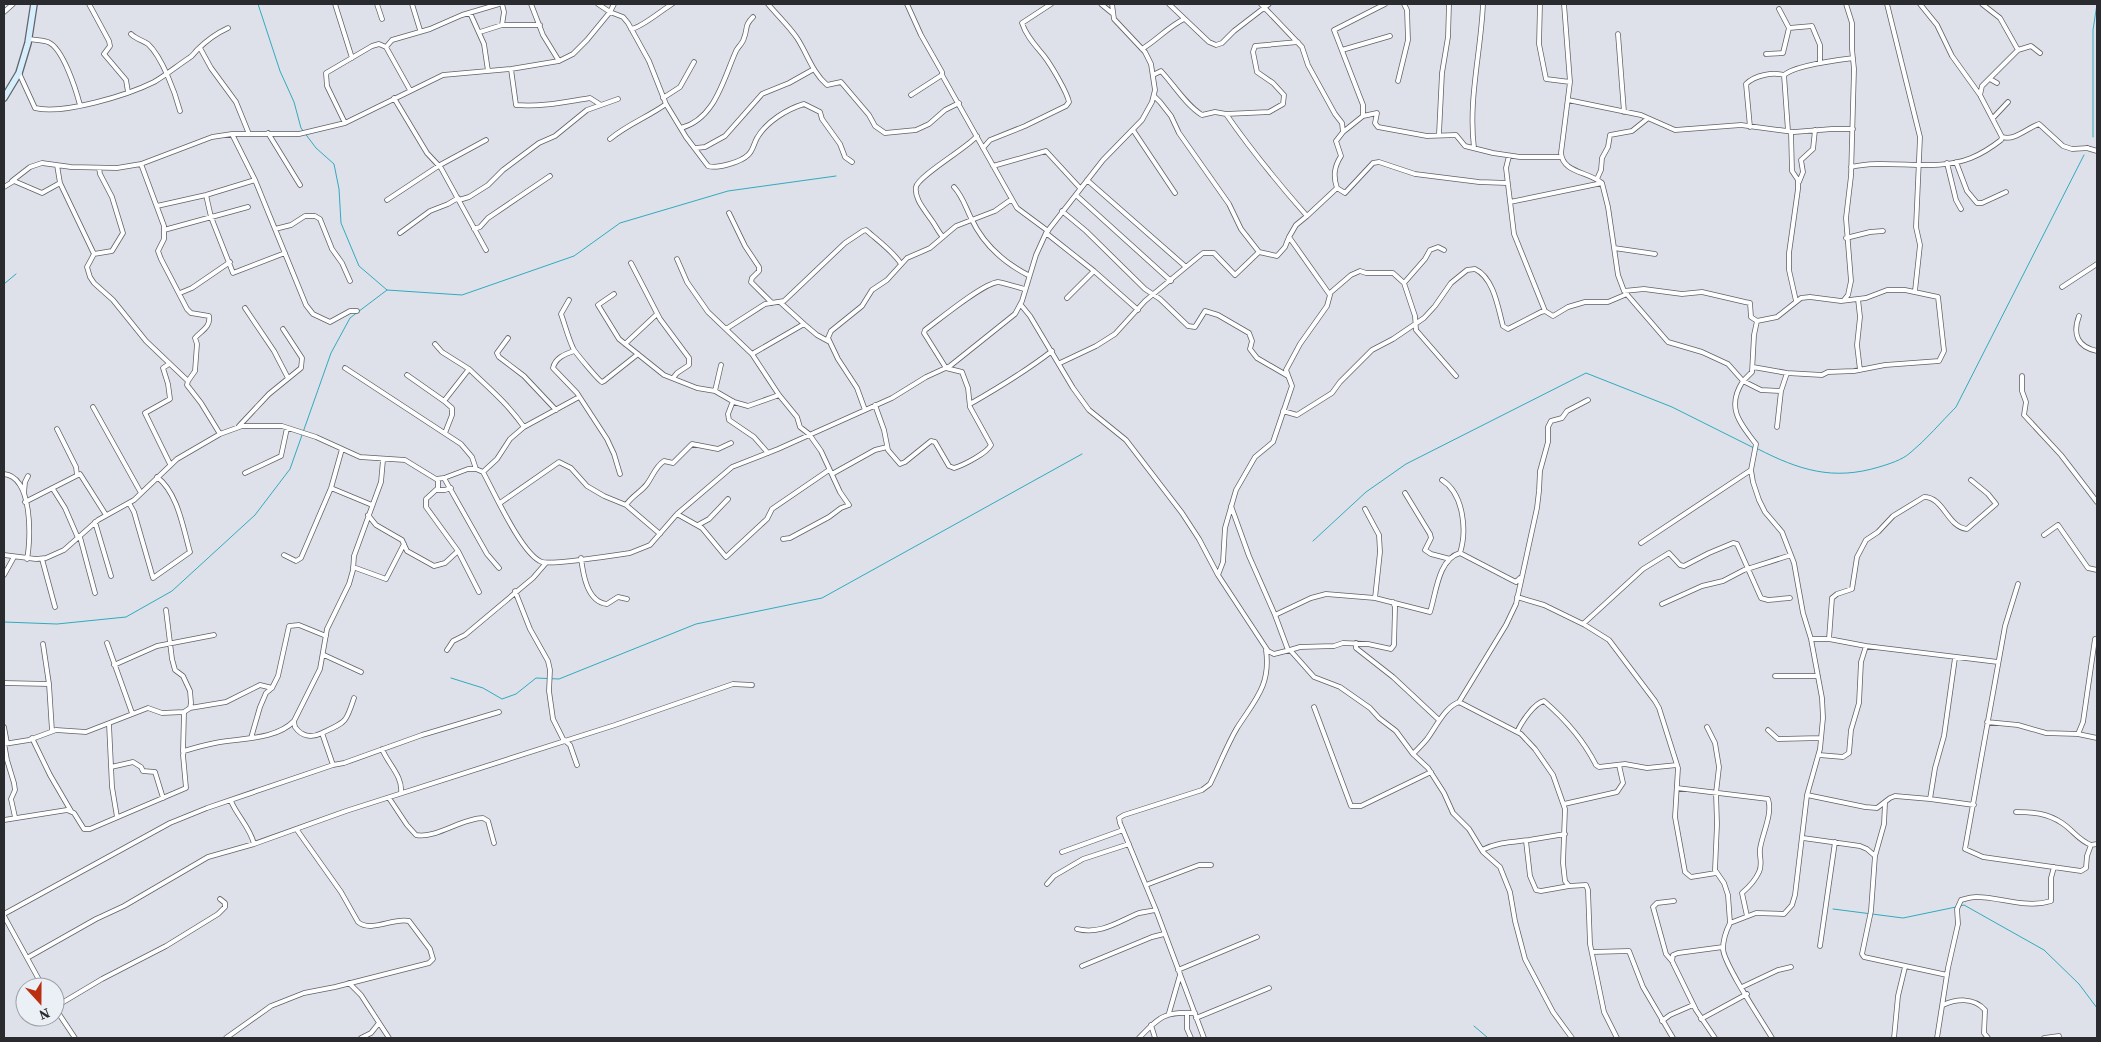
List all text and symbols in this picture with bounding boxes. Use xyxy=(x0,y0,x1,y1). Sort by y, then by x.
north arrow xyxy=(15,977,65,1027)
text: N xyxy=(36,1003,53,1025)

